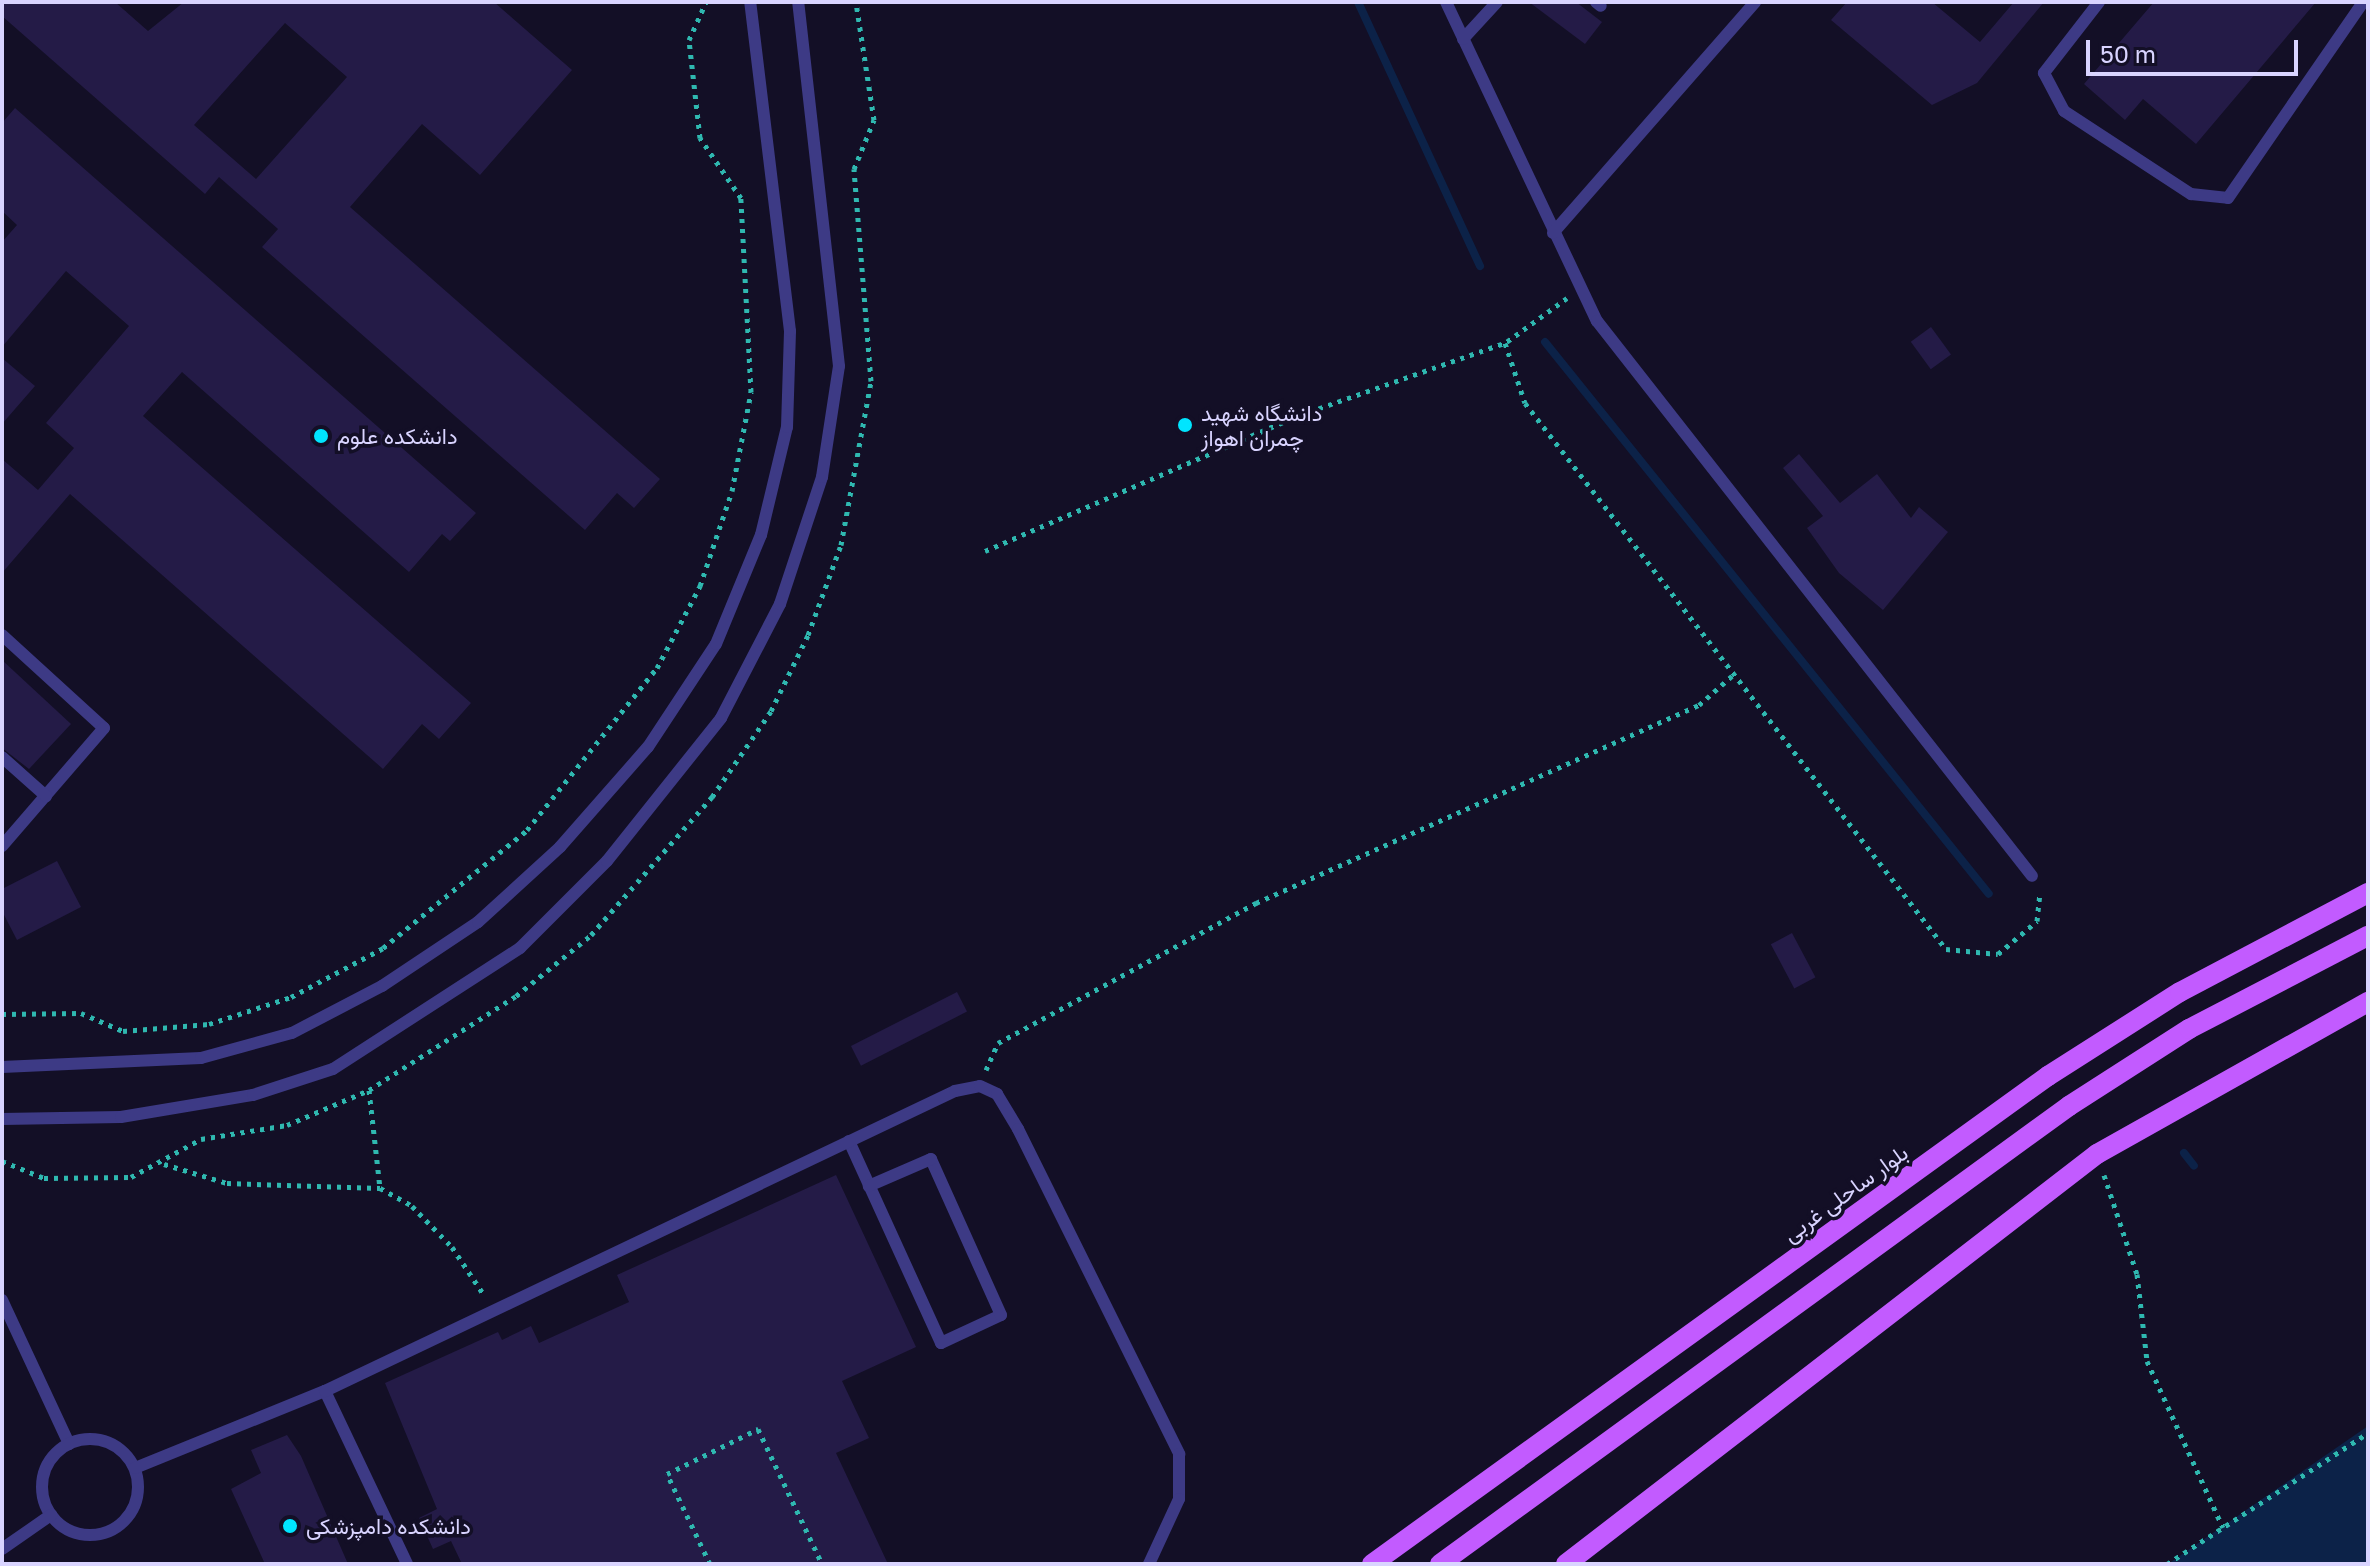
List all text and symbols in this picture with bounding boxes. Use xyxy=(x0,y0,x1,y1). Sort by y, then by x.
scale bar xyxy=(2090,24,2302,74)
text: 50 m xyxy=(2100,39,2156,68)
place label: دانشگاه شهید چمران اهواز xyxy=(1201,399,1322,450)
marker: دانشگاه شهید چمران اهواز xyxy=(1176,416,1194,434)
place label: دانشکده علوم xyxy=(337,423,457,449)
marker: دانشکده علوم xyxy=(312,427,330,445)
street label: بلوار ساحلی غربی xyxy=(1777,1139,1913,1247)
place label: دانشکده دامپزشکی xyxy=(306,1513,471,1539)
marker: دانشکده دامپزشکی xyxy=(281,1517,299,1535)

